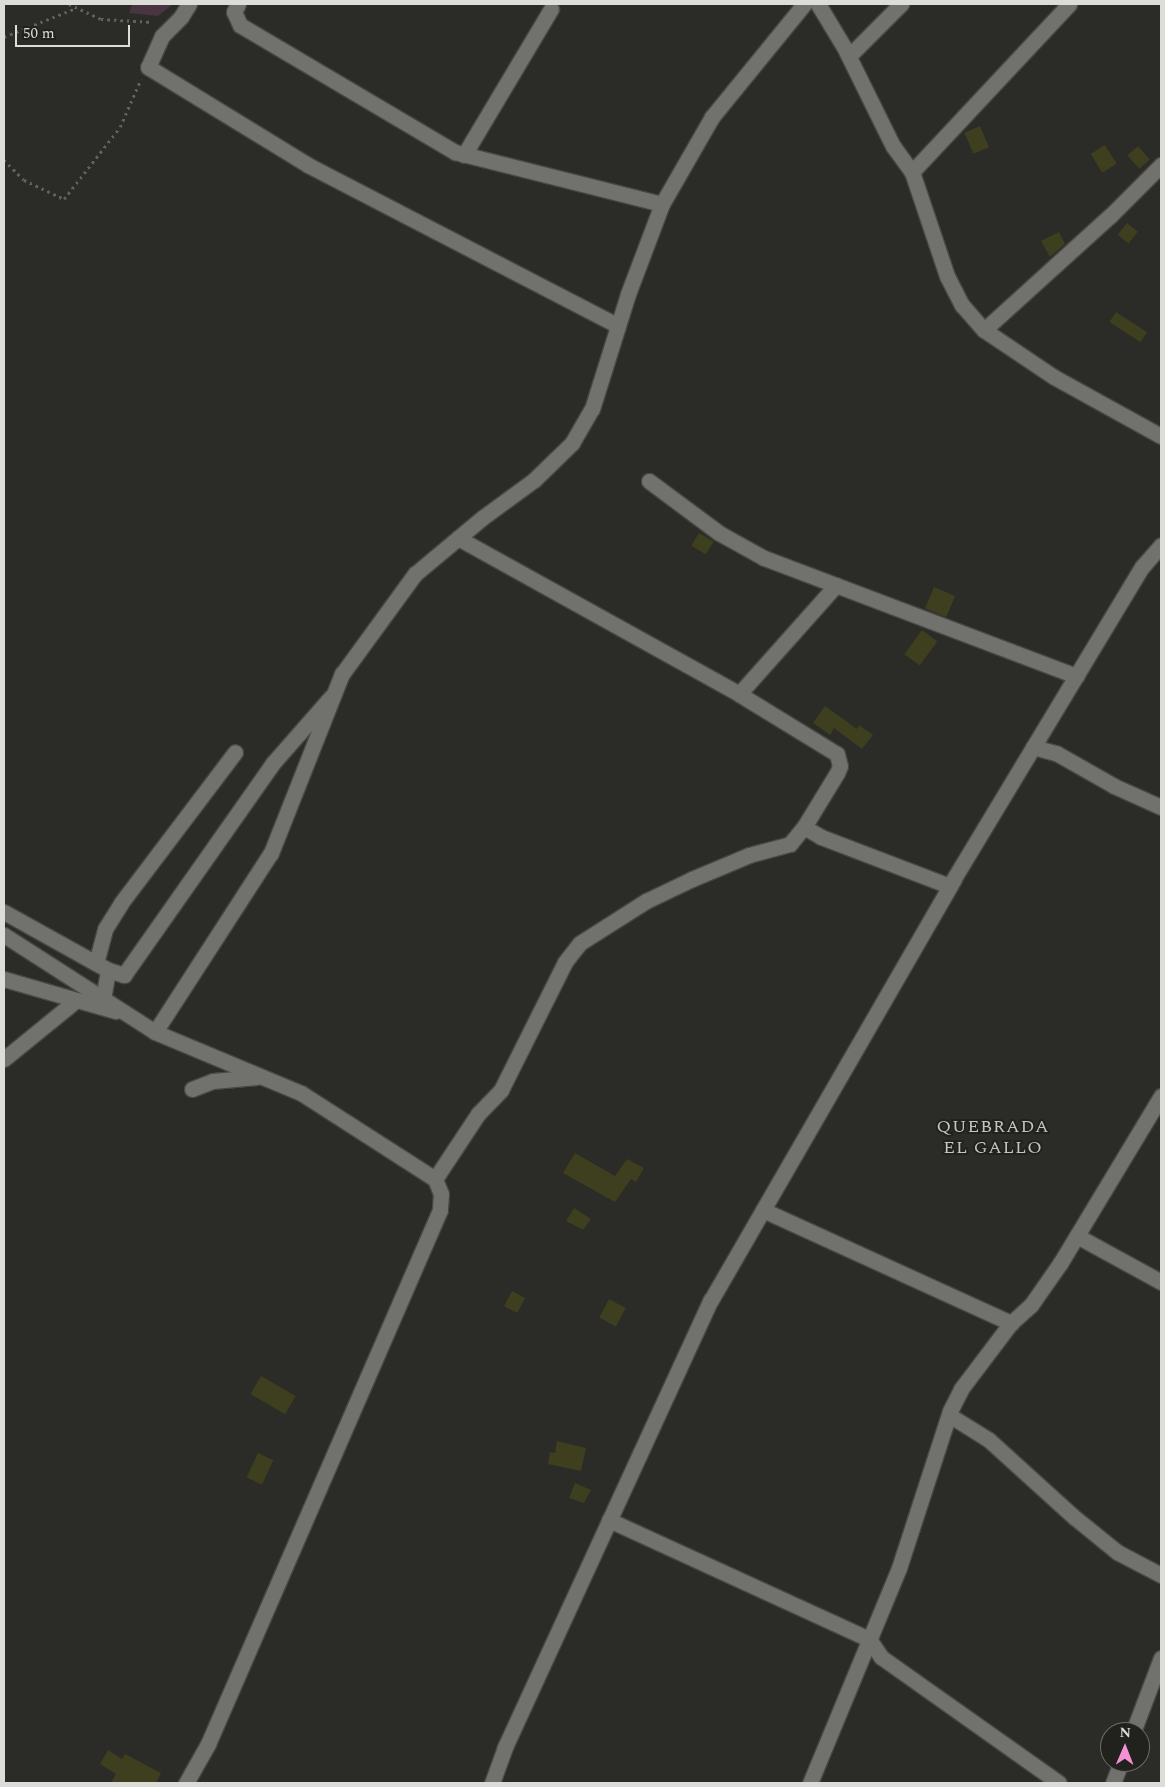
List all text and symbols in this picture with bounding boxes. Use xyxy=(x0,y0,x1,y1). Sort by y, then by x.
scale bar xyxy=(18,15,132,47)
text: 50 m xyxy=(23,22,55,45)
district label: QUEBRADA EL GALLO xyxy=(936,1117,1050,1160)
north arrow xyxy=(1100,1722,1150,1772)
text: N xyxy=(1119,1722,1131,1743)

